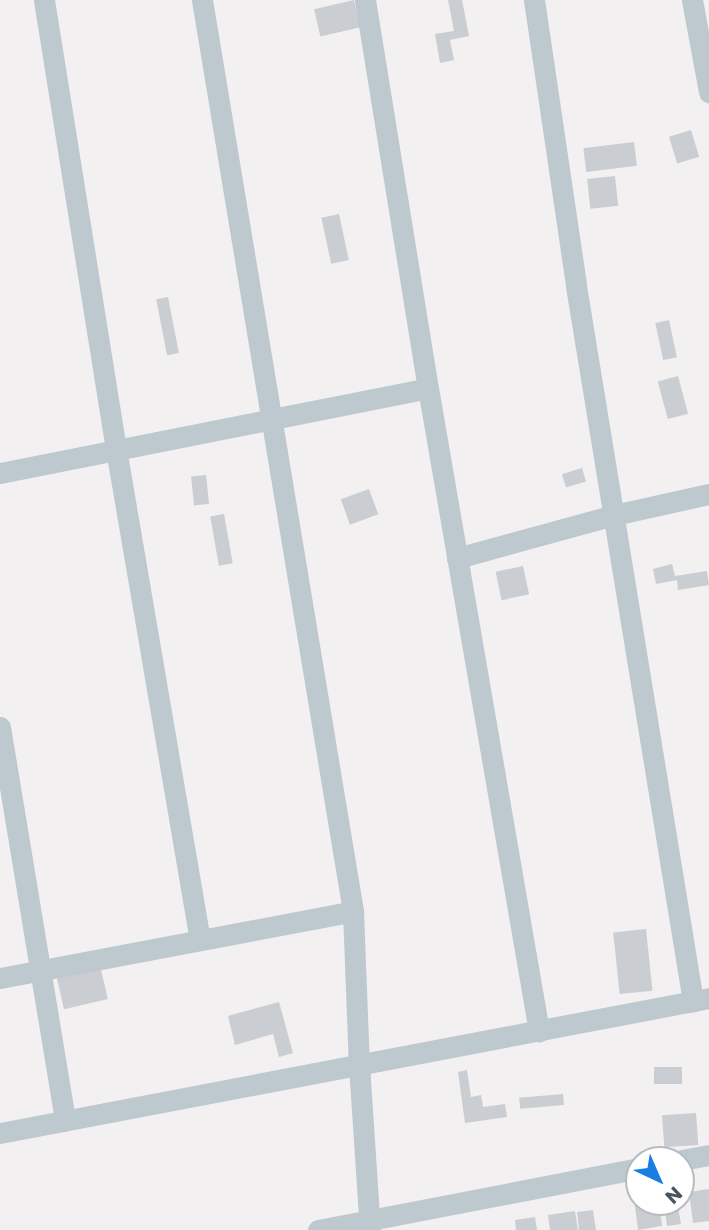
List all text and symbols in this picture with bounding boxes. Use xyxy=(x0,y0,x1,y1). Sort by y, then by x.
north arrow xyxy=(625,1146,695,1216)
text: N xyxy=(659,1180,688,1210)

